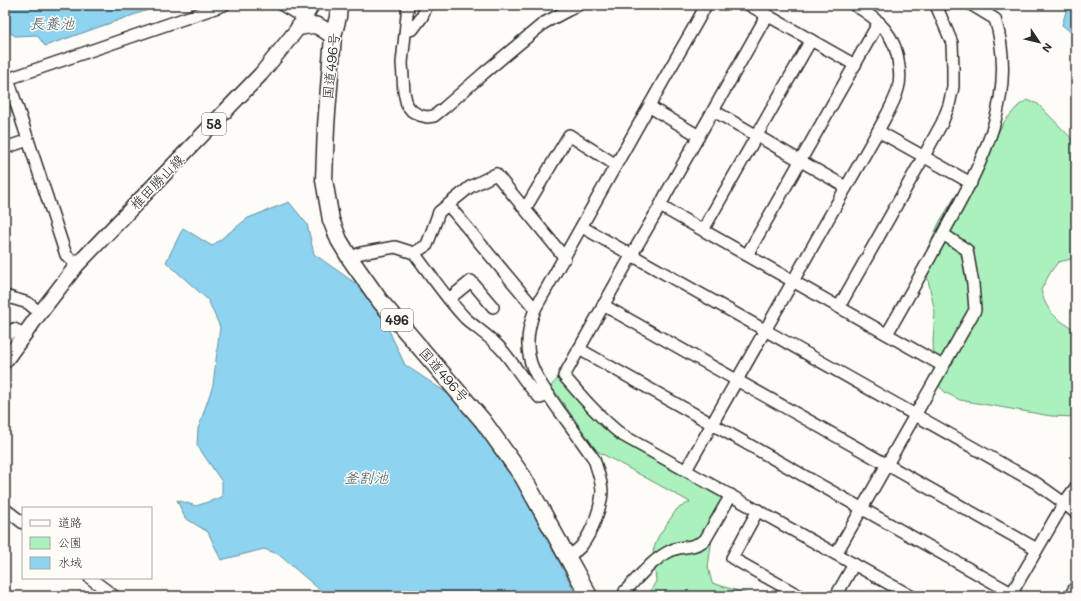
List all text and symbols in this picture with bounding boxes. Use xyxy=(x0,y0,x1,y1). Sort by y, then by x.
water label: 長養池 xyxy=(29,13,75,33)
north arrow xyxy=(1019,22,1059,62)
street label: 国道496号 xyxy=(318,32,343,100)
text: N xyxy=(1039,40,1056,56)
road number: 58 xyxy=(202,113,226,135)
street label: 椎田勝山線 xyxy=(125,150,188,213)
road number: 496 xyxy=(381,309,413,331)
street label: 国道496号 xyxy=(415,343,474,406)
water label: 釜割池 xyxy=(343,467,389,487)
legend xyxy=(22,507,152,579)
text: 道路 xyxy=(58,514,82,530)
text: 公園 xyxy=(58,534,82,550)
text: 水域 xyxy=(58,554,82,570)

